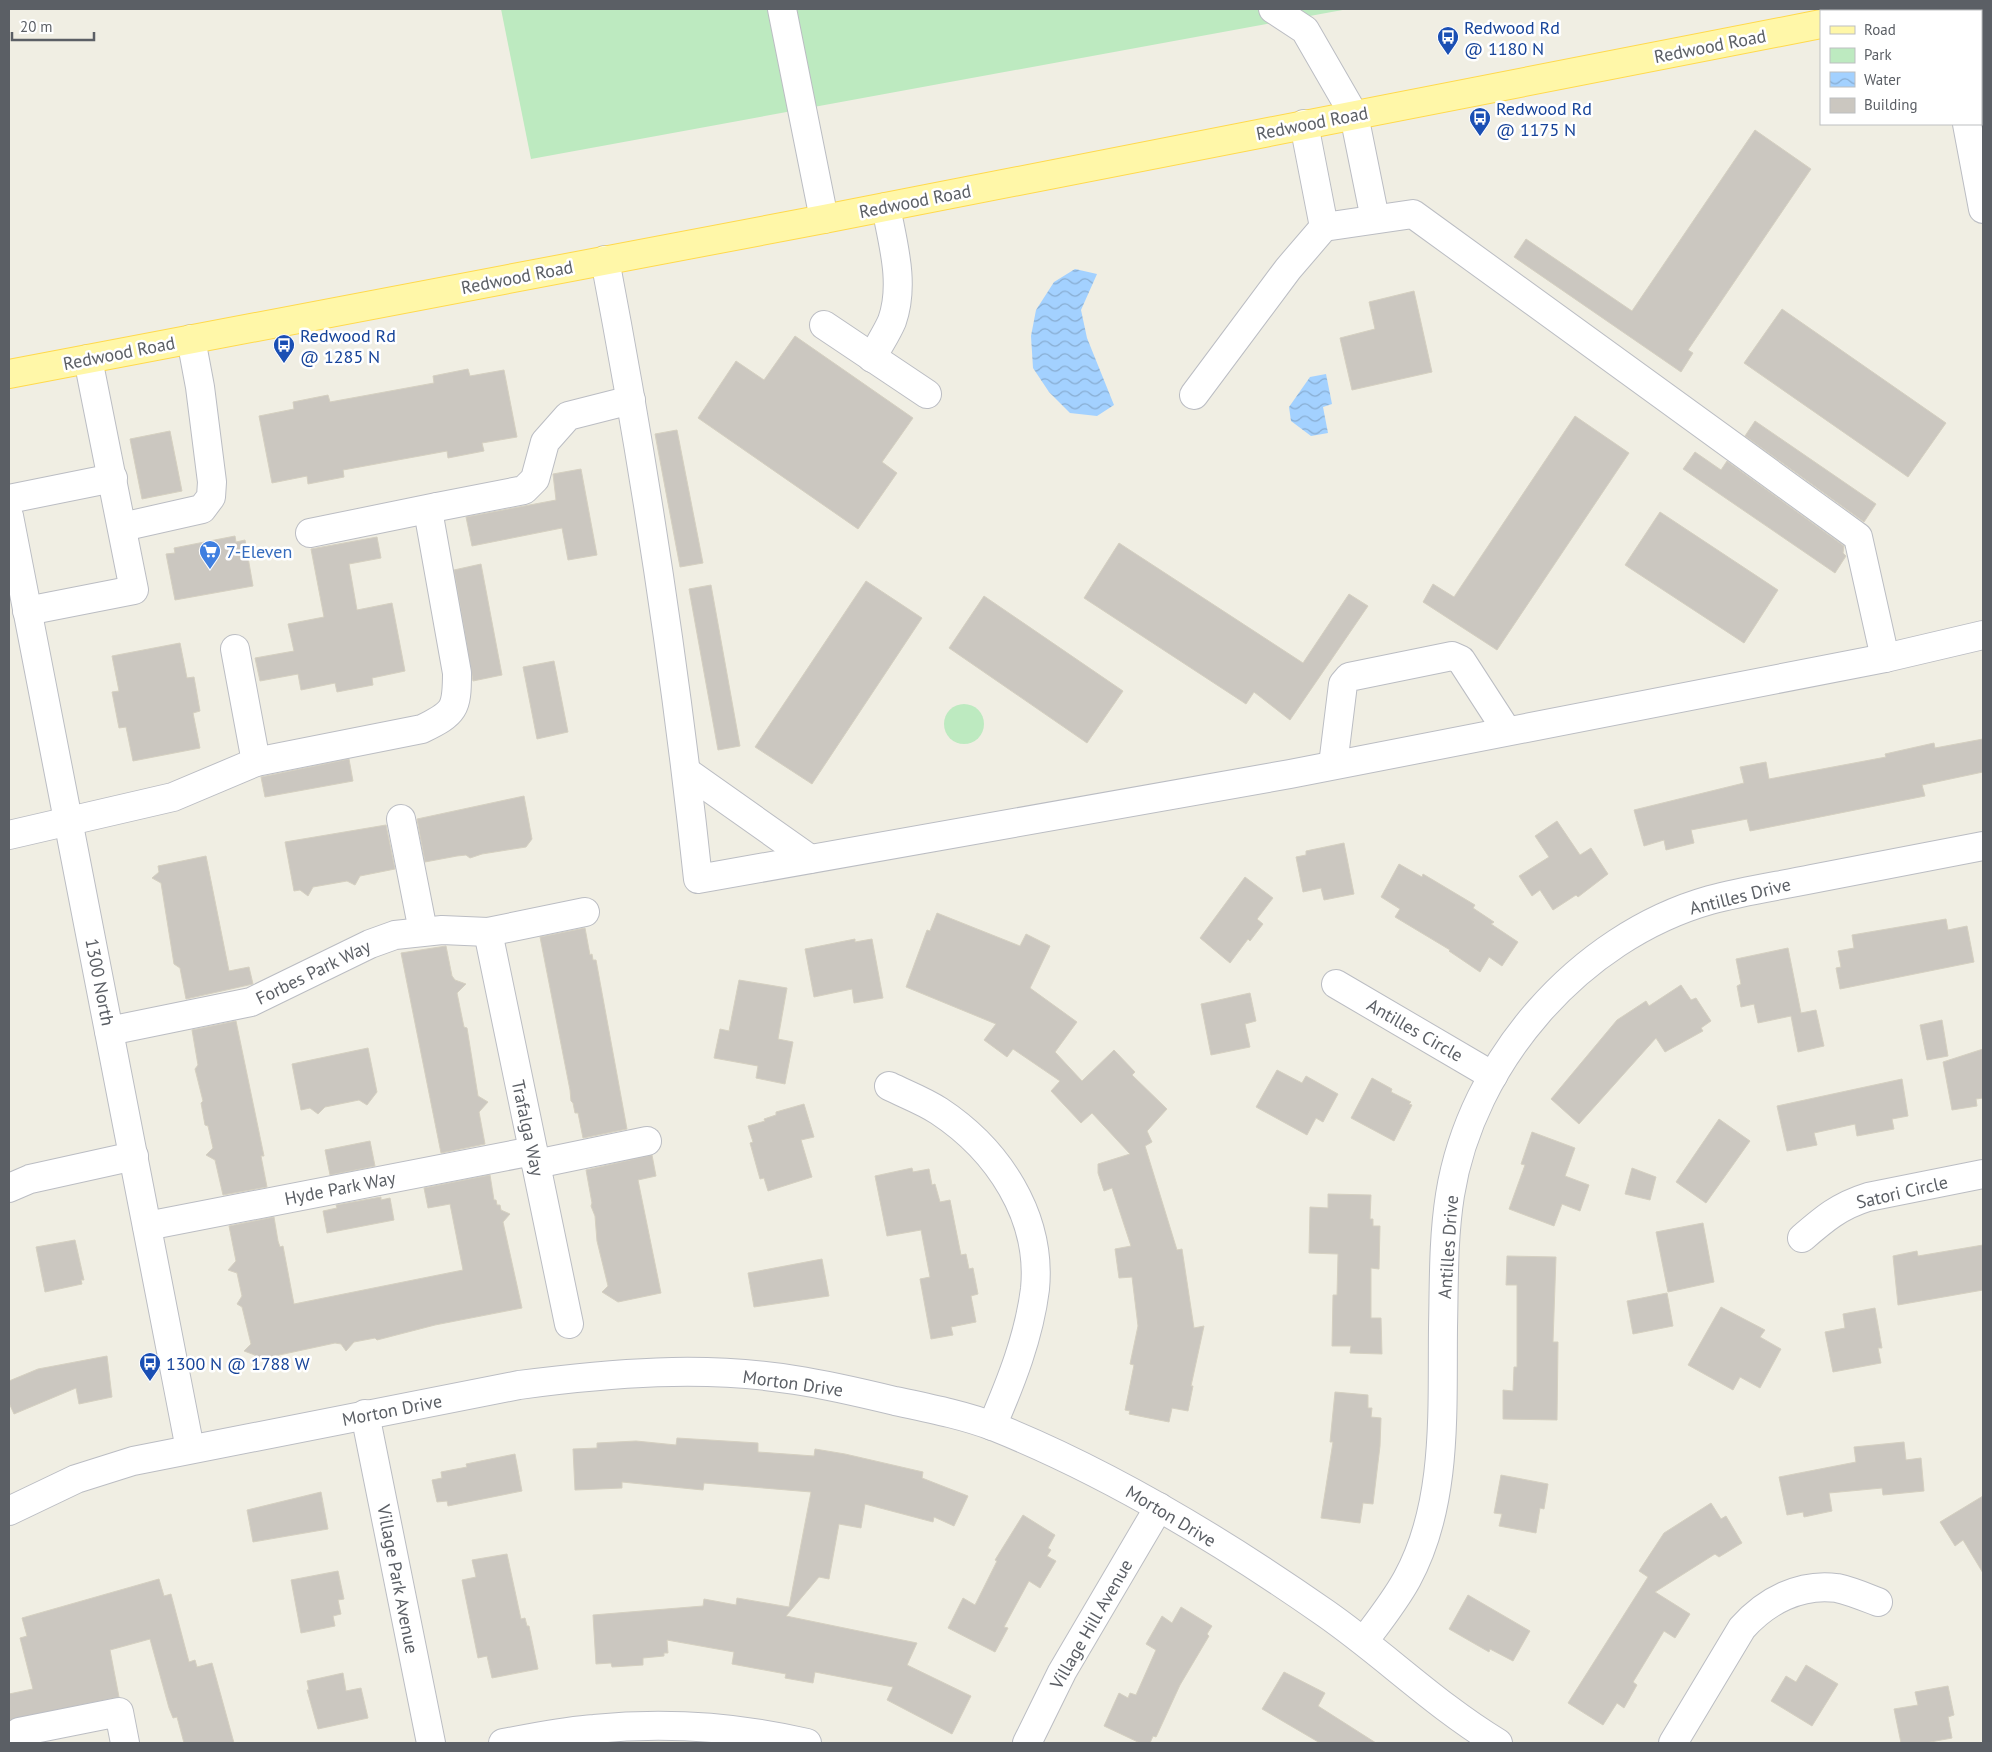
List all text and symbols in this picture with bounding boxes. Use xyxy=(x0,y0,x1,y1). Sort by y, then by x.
scale bar xyxy=(12,10,95,42)
legend xyxy=(1820,10,1982,125)
place label: Redwood Rd @ 1180 N xyxy=(1464,16,1560,60)
text: 20 m xyxy=(20,17,53,36)
text: Road xyxy=(1864,20,1896,39)
street label: Redwood Road xyxy=(1652,24,1768,68)
bus stop icon: Redwood Rd @ 1180 N xyxy=(1436,25,1460,56)
text: Park xyxy=(1864,45,1892,64)
text: Water xyxy=(1864,70,1901,89)
text: Building xyxy=(1864,95,1918,114)
place label: Redwood Rd @ 1175 N xyxy=(1496,97,1592,141)
street label: Redwood Road xyxy=(1254,101,1370,145)
bus stop icon: Redwood Rd @ 1175 N xyxy=(1468,106,1492,137)
street label: Redwood Road xyxy=(857,179,973,223)
street label: Redwood Road xyxy=(459,255,575,299)
place label: Redwood Rd @ 1285 N xyxy=(300,324,396,368)
street label: Redwood Road xyxy=(61,331,177,375)
bus stop icon: Redwood Rd @ 1285 N xyxy=(272,333,296,364)
supermarket icon: 7-Eleven xyxy=(198,539,222,570)
place label: 7-Eleven xyxy=(226,540,292,563)
street label: Antilles Drive xyxy=(1687,872,1793,920)
street label: Forbes Park Way xyxy=(252,934,375,1010)
street label: 1300 North xyxy=(80,936,120,1028)
street label: Antilles Circle xyxy=(1363,993,1467,1067)
street label: Trafalga Way xyxy=(507,1078,550,1179)
street label: Hyde Park Way xyxy=(283,1166,398,1210)
street label: Satori Circle xyxy=(1854,1170,1950,1214)
street label: Antilles Drive xyxy=(1433,1194,1463,1300)
bus stop icon: 1300 N @ 1788 W xyxy=(138,1351,162,1382)
place label: 1300 N @ 1788 W xyxy=(166,1352,310,1375)
street label: Morton Drive xyxy=(741,1365,845,1401)
street label: Morton Drive xyxy=(340,1389,444,1431)
street label: Morton Drive xyxy=(1122,1480,1220,1552)
street label: Village Park Avenue xyxy=(372,1502,424,1655)
street label: Village Hill Avenue xyxy=(1044,1555,1137,1694)

